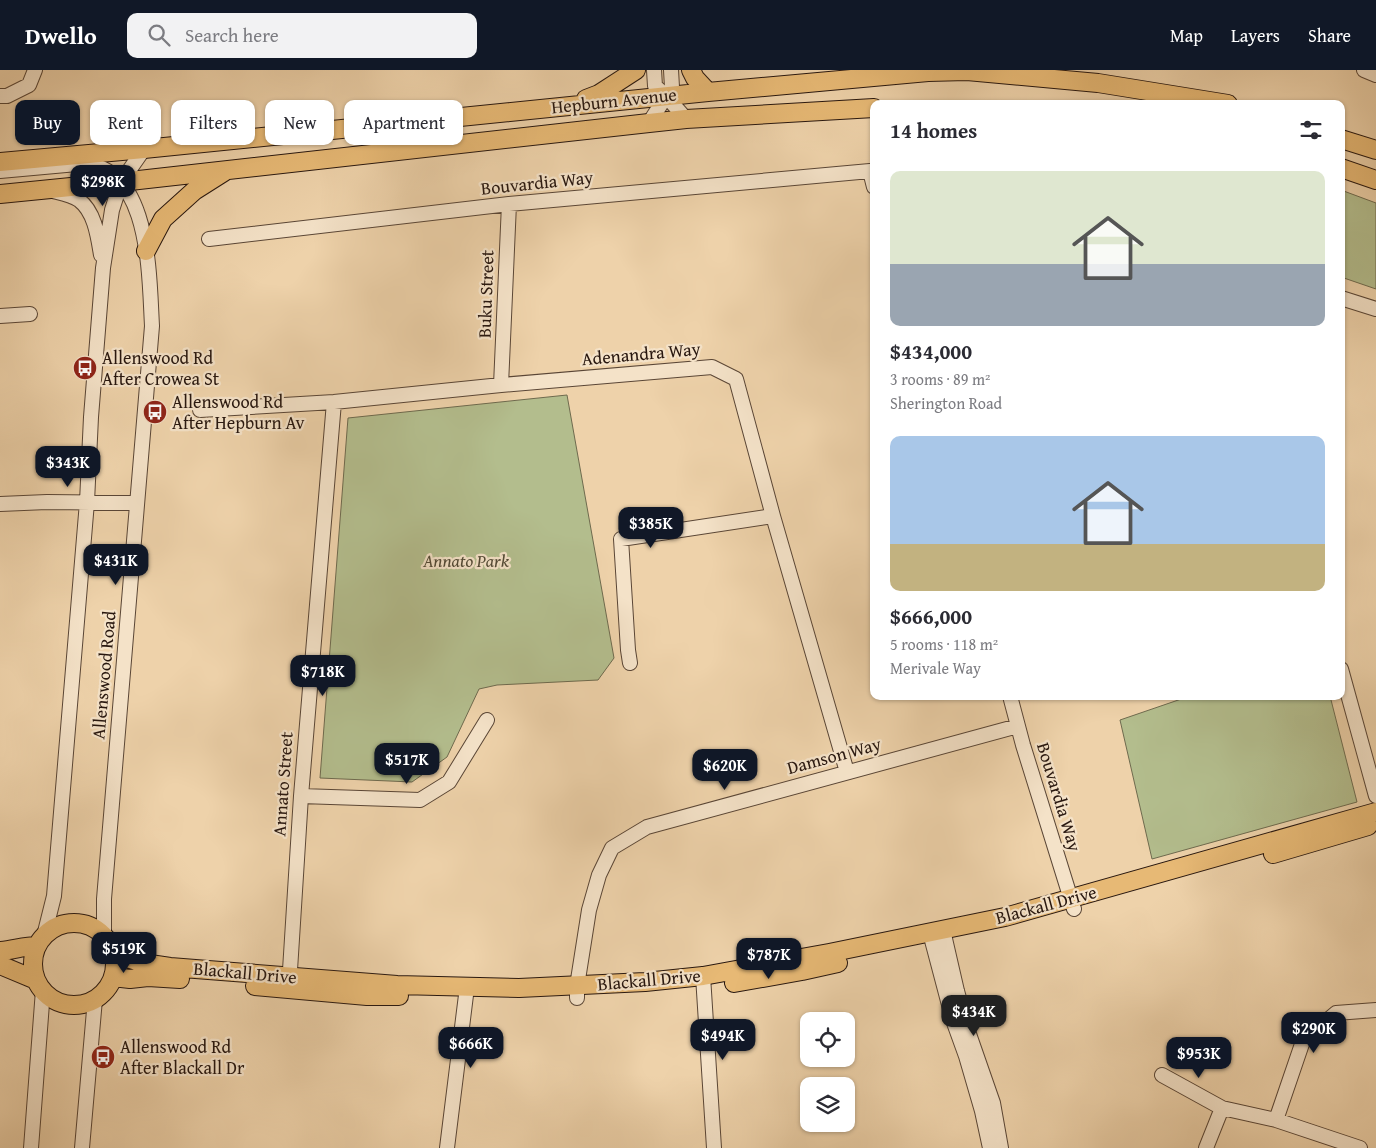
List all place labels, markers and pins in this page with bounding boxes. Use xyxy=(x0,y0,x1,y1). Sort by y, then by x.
pin: $298K xyxy=(68,164,138,207)
place label: Allenswood Rd After Crowea St xyxy=(102,344,220,392)
bus stop icon: Allenswood Rd After Crowea St xyxy=(72,355,98,381)
place label: Allenswood Rd After Hepburn Av xyxy=(172,388,305,436)
bus stop icon: Allenswood Rd After Hepburn Av xyxy=(142,399,168,425)
pin: $343K xyxy=(33,446,103,488)
pin: $385K xyxy=(616,506,686,549)
pin: $431K xyxy=(81,544,151,586)
pin: $718K xyxy=(288,654,358,697)
pin: $517K xyxy=(372,742,442,785)
pin: $620K xyxy=(690,748,760,791)
pin: $519K xyxy=(89,932,159,974)
pin: $787K xyxy=(734,938,804,980)
pin: $434K xyxy=(939,994,1009,1037)
pin: $290K xyxy=(1279,1012,1349,1054)
pin: $494K xyxy=(688,1018,758,1061)
pin: $666K xyxy=(436,1026,506,1069)
place label: Allenswood Rd After Blackall Dr xyxy=(120,1033,245,1081)
pin: $953K xyxy=(1164,1036,1234,1079)
bus stop icon: Allenswood Rd After Blackall Dr xyxy=(90,1044,116,1070)

